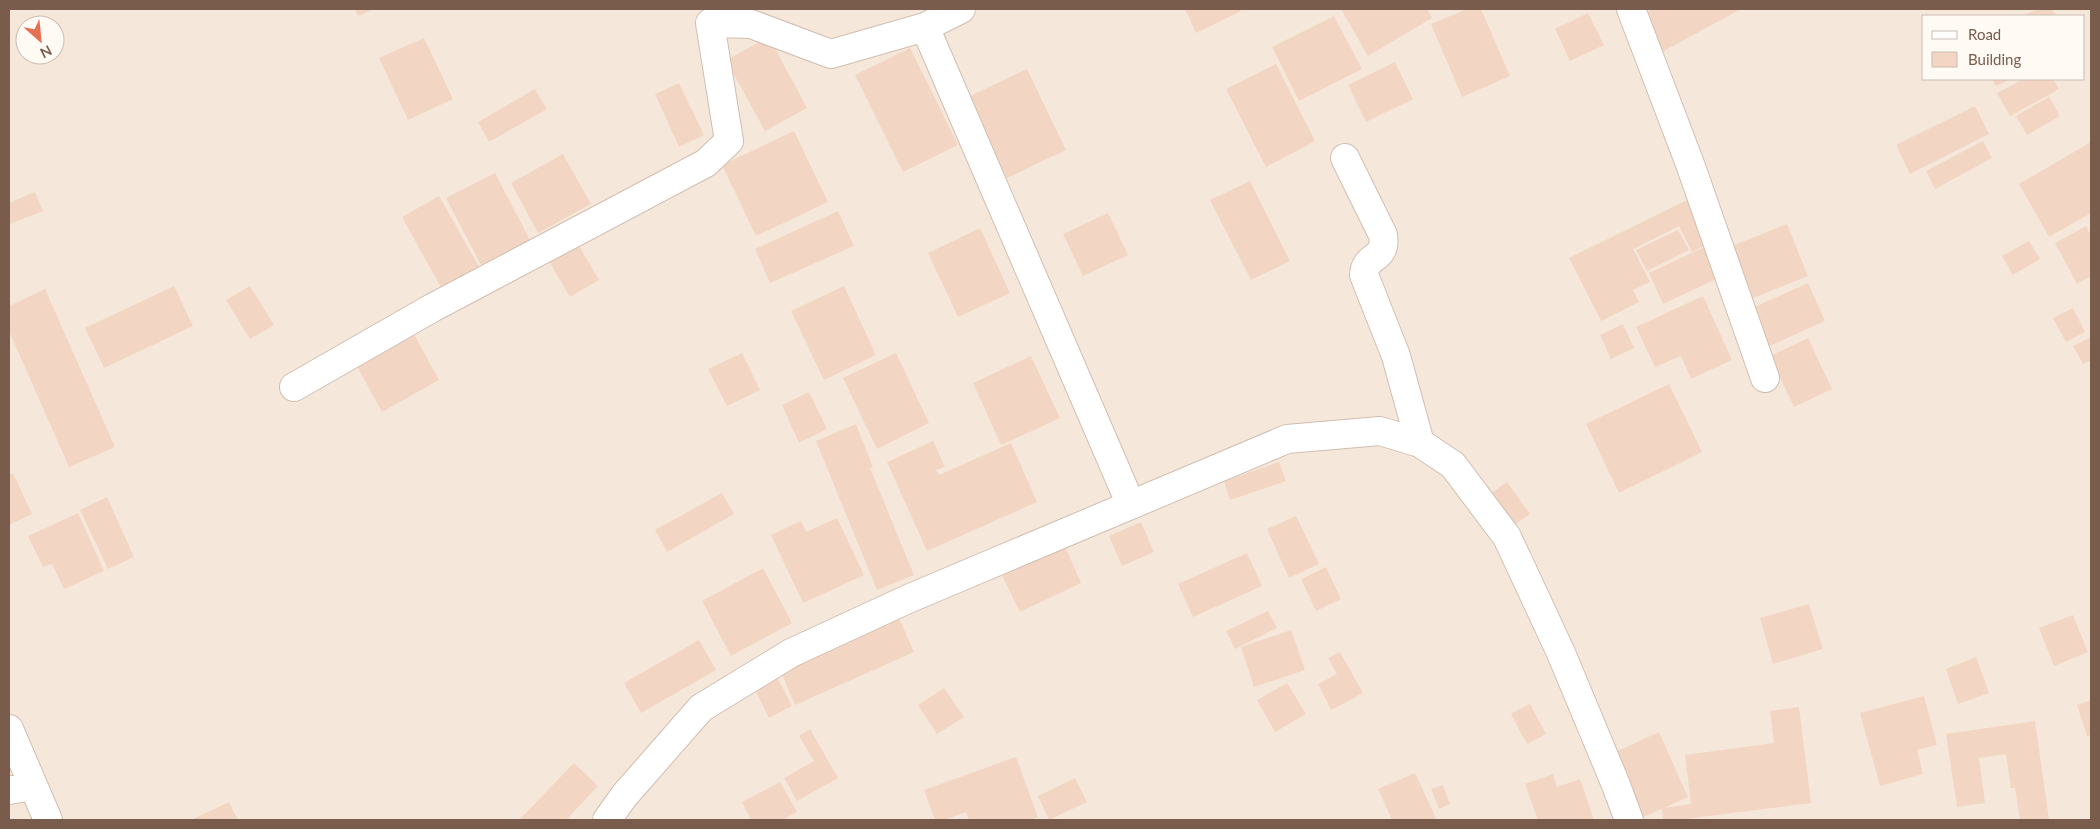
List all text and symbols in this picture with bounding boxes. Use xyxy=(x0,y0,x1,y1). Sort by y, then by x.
north arrow xyxy=(15,15,65,65)
legend xyxy=(1922,15,2085,80)
text: Road xyxy=(1968,25,2001,43)
text: N xyxy=(37,42,55,62)
text: Building xyxy=(1968,50,2021,68)

